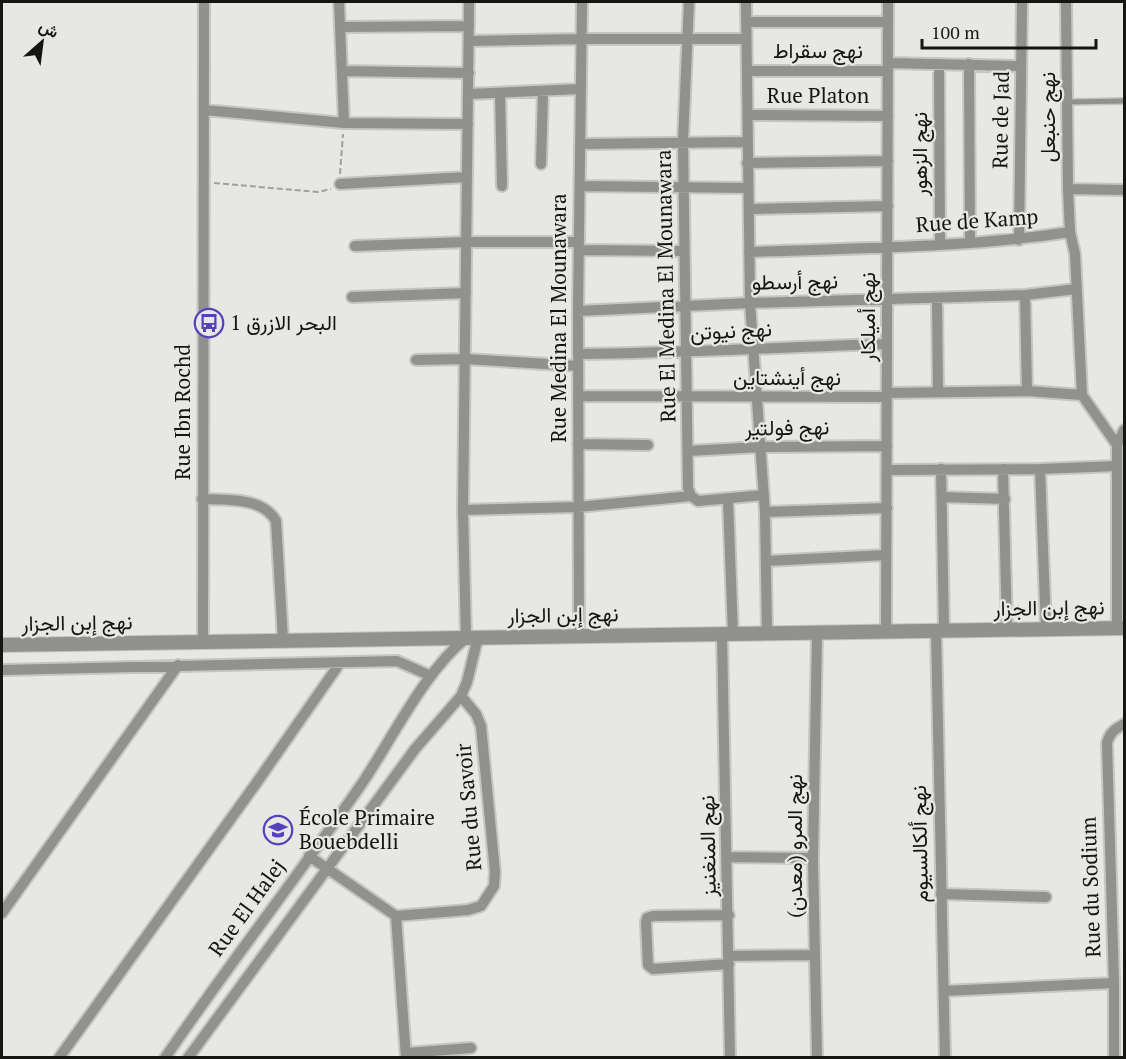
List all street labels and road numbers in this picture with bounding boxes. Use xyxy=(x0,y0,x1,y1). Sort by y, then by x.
street label: نهج سقراط xyxy=(773,36,863,65)
street label: Rue de Jad xyxy=(985,70,1015,169)
street label: نهج حنبعل xyxy=(1033,72,1062,162)
street label: Rue Platon xyxy=(767,81,870,109)
street label: نهج الزهور xyxy=(905,112,934,197)
street label: Rue El Medina El Mounawara xyxy=(649,149,681,423)
street label: Rue Medina El Mounawara xyxy=(544,193,572,443)
street label: Rue de Kamp xyxy=(915,202,1039,238)
street label: نهج أرسطو xyxy=(751,266,838,297)
street label: نهج أميلكار xyxy=(853,272,882,363)
street label: نهج نيوتن xyxy=(689,314,773,347)
street label: Rue Ibn Rochd xyxy=(168,344,196,480)
street label: نهج أينشتاين xyxy=(733,363,841,392)
street label: نهج فولتير xyxy=(743,412,830,443)
street label: نهج إبن الجزار xyxy=(992,592,1105,623)
street label: نهج إبن الجزار xyxy=(506,599,619,630)
street label: نهج إبن الجزار xyxy=(20,607,133,638)
street label: Rue du Savoir xyxy=(448,742,488,872)
street label: نهج المرو (معدن) xyxy=(780,774,809,918)
street label: نهج ألكالسيوم xyxy=(904,785,935,903)
street label: نهج المنغنيز xyxy=(692,795,723,898)
street label: Rue du Sodium xyxy=(1074,816,1106,958)
street label: Rue El Halej xyxy=(201,853,291,962)

